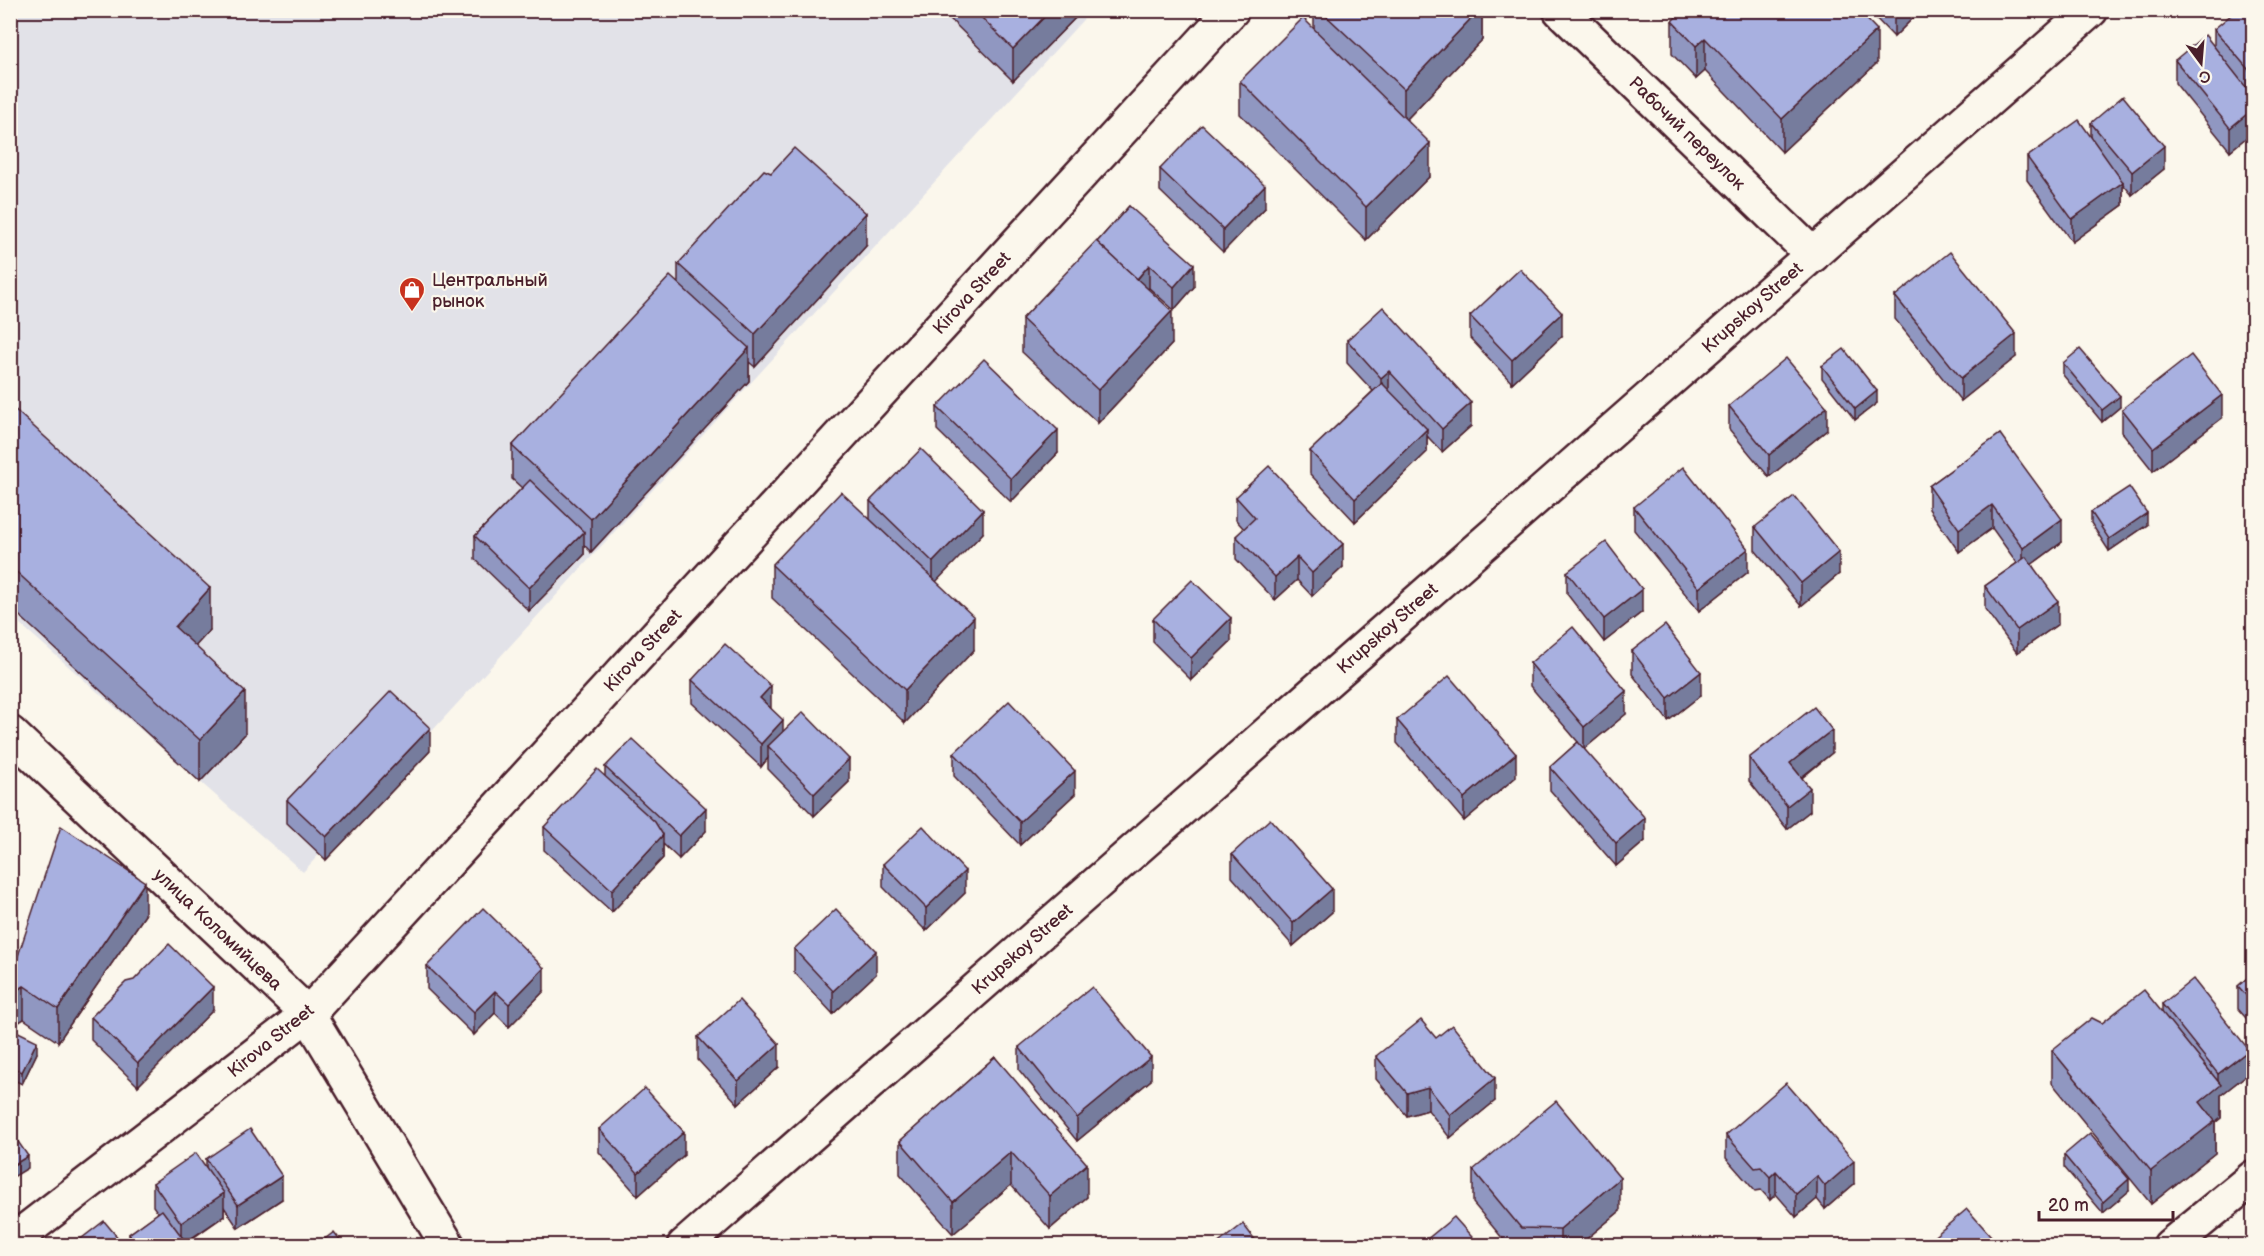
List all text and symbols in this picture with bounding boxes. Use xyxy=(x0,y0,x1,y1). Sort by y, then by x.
north arrow xyxy=(2171,33,2231,93)
text: С xyxy=(2197,65,2213,87)
street label: Рабочий переулок xyxy=(1625,72,1750,195)
street label: Kirova Street xyxy=(928,247,1015,339)
street label: Krupskoy Street xyxy=(1698,257,1807,357)
place label: Центральный рынок xyxy=(432,270,548,312)
shop icon: Центральный рынок xyxy=(397,275,427,313)
street label: Krupskoy Street xyxy=(1333,578,1442,678)
street label: Kirova Street xyxy=(599,605,686,696)
street label: улица Коломийцева xyxy=(150,864,287,995)
street label: Krupskoy Street xyxy=(967,899,1077,999)
street label: Kirova Street xyxy=(224,1000,319,1082)
scale bar xyxy=(2039,1184,2172,1222)
text: 20 m xyxy=(2048,1195,2089,1216)

